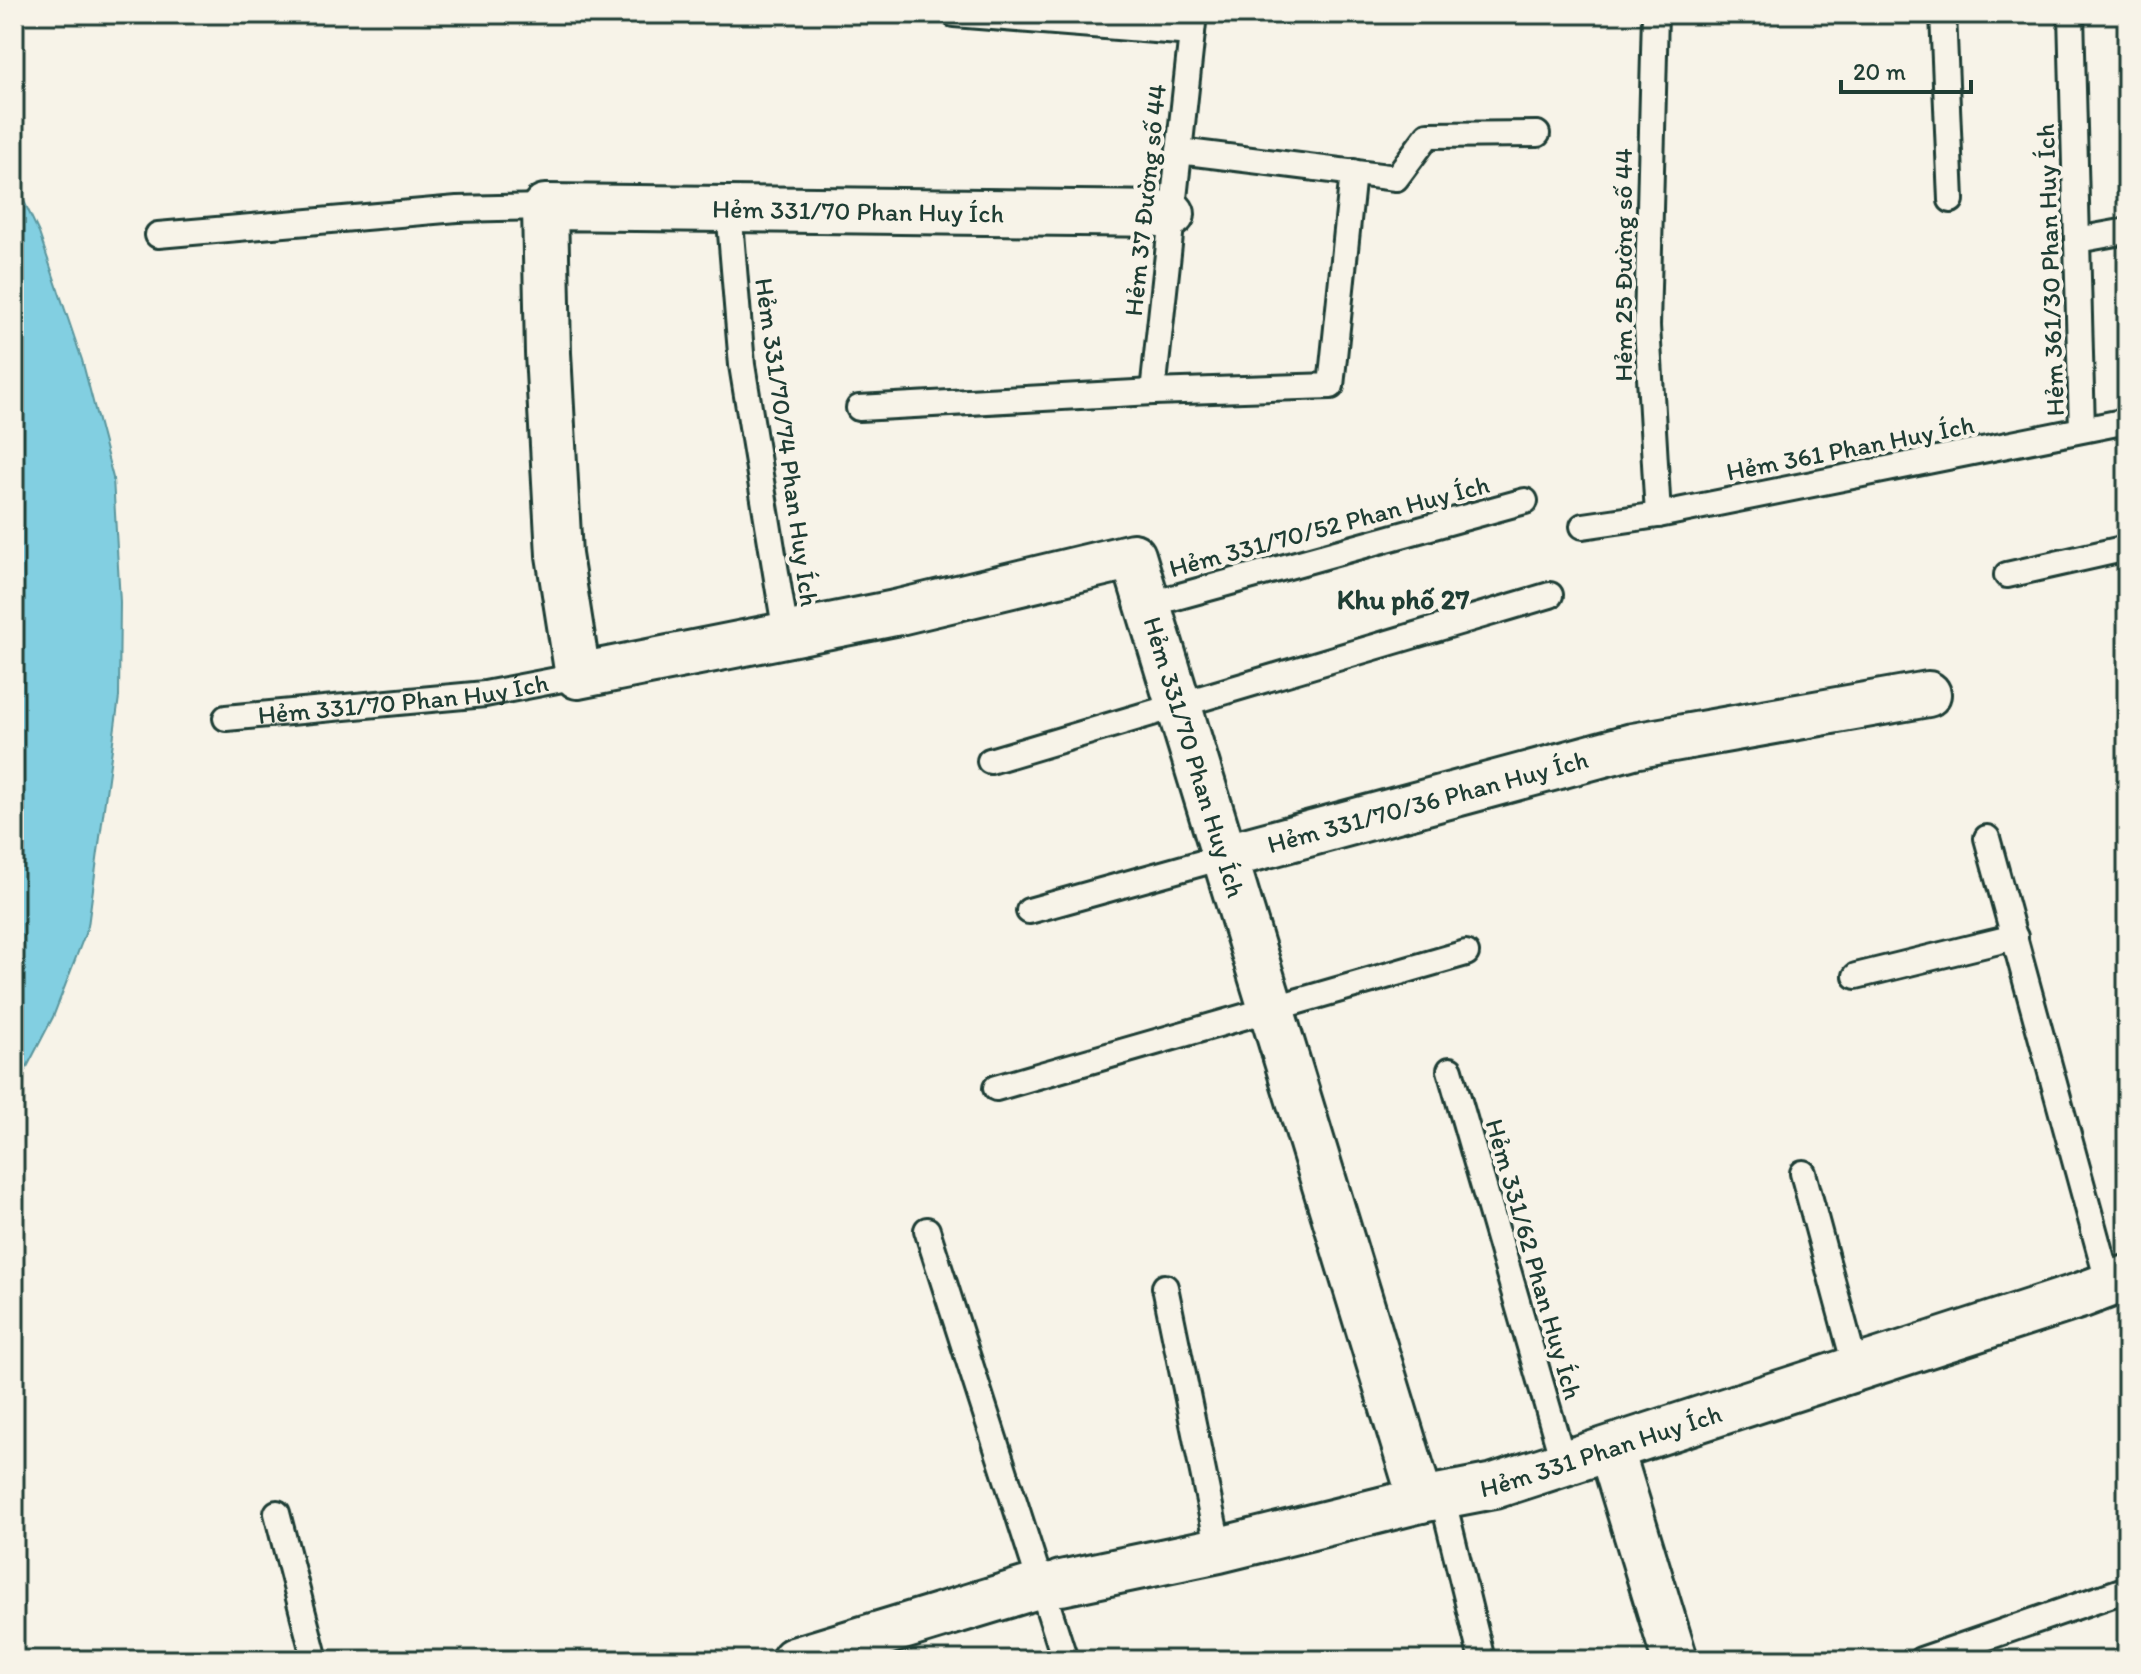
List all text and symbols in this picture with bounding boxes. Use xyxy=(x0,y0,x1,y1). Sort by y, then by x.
scale bar xyxy=(1841,44,1971,94)
text: 20 m xyxy=(1853,57,1906,86)
street label: Hẻm 37 Đường số 44 xyxy=(1117,82,1173,318)
street label: Hẻm 361/30 Phan Huy Ích xyxy=(2029,123,2071,417)
street label: Hẻm 25 Đường số 44 xyxy=(1607,148,1639,382)
street label: Hẻm 331/70 Phan Huy Ích xyxy=(712,192,1004,230)
street label: Hẻm 331/70/74 Phan Huy Ích xyxy=(748,276,826,608)
street label: Hẻm 361 Phan Huy Ích xyxy=(1723,408,1977,488)
street label: Hẻm 331/70/52 Phan Huy Ích xyxy=(1165,468,1493,584)
district label: Khu phố 27 xyxy=(1337,582,1469,616)
street label: Hẻm 331/70 Phan Huy Ích xyxy=(1136,613,1252,901)
street label: Hẻm 331/70 Phan Huy Ích xyxy=(256,666,551,731)
street label: Hẻm 331/70/36 Phan Huy Ích xyxy=(1264,743,1592,860)
street label: Hẻm 331/62 Phan Huy Ích xyxy=(1479,1115,1589,1403)
street label: Hẻm 331 Phan Huy Ích xyxy=(1477,1397,1726,1504)

